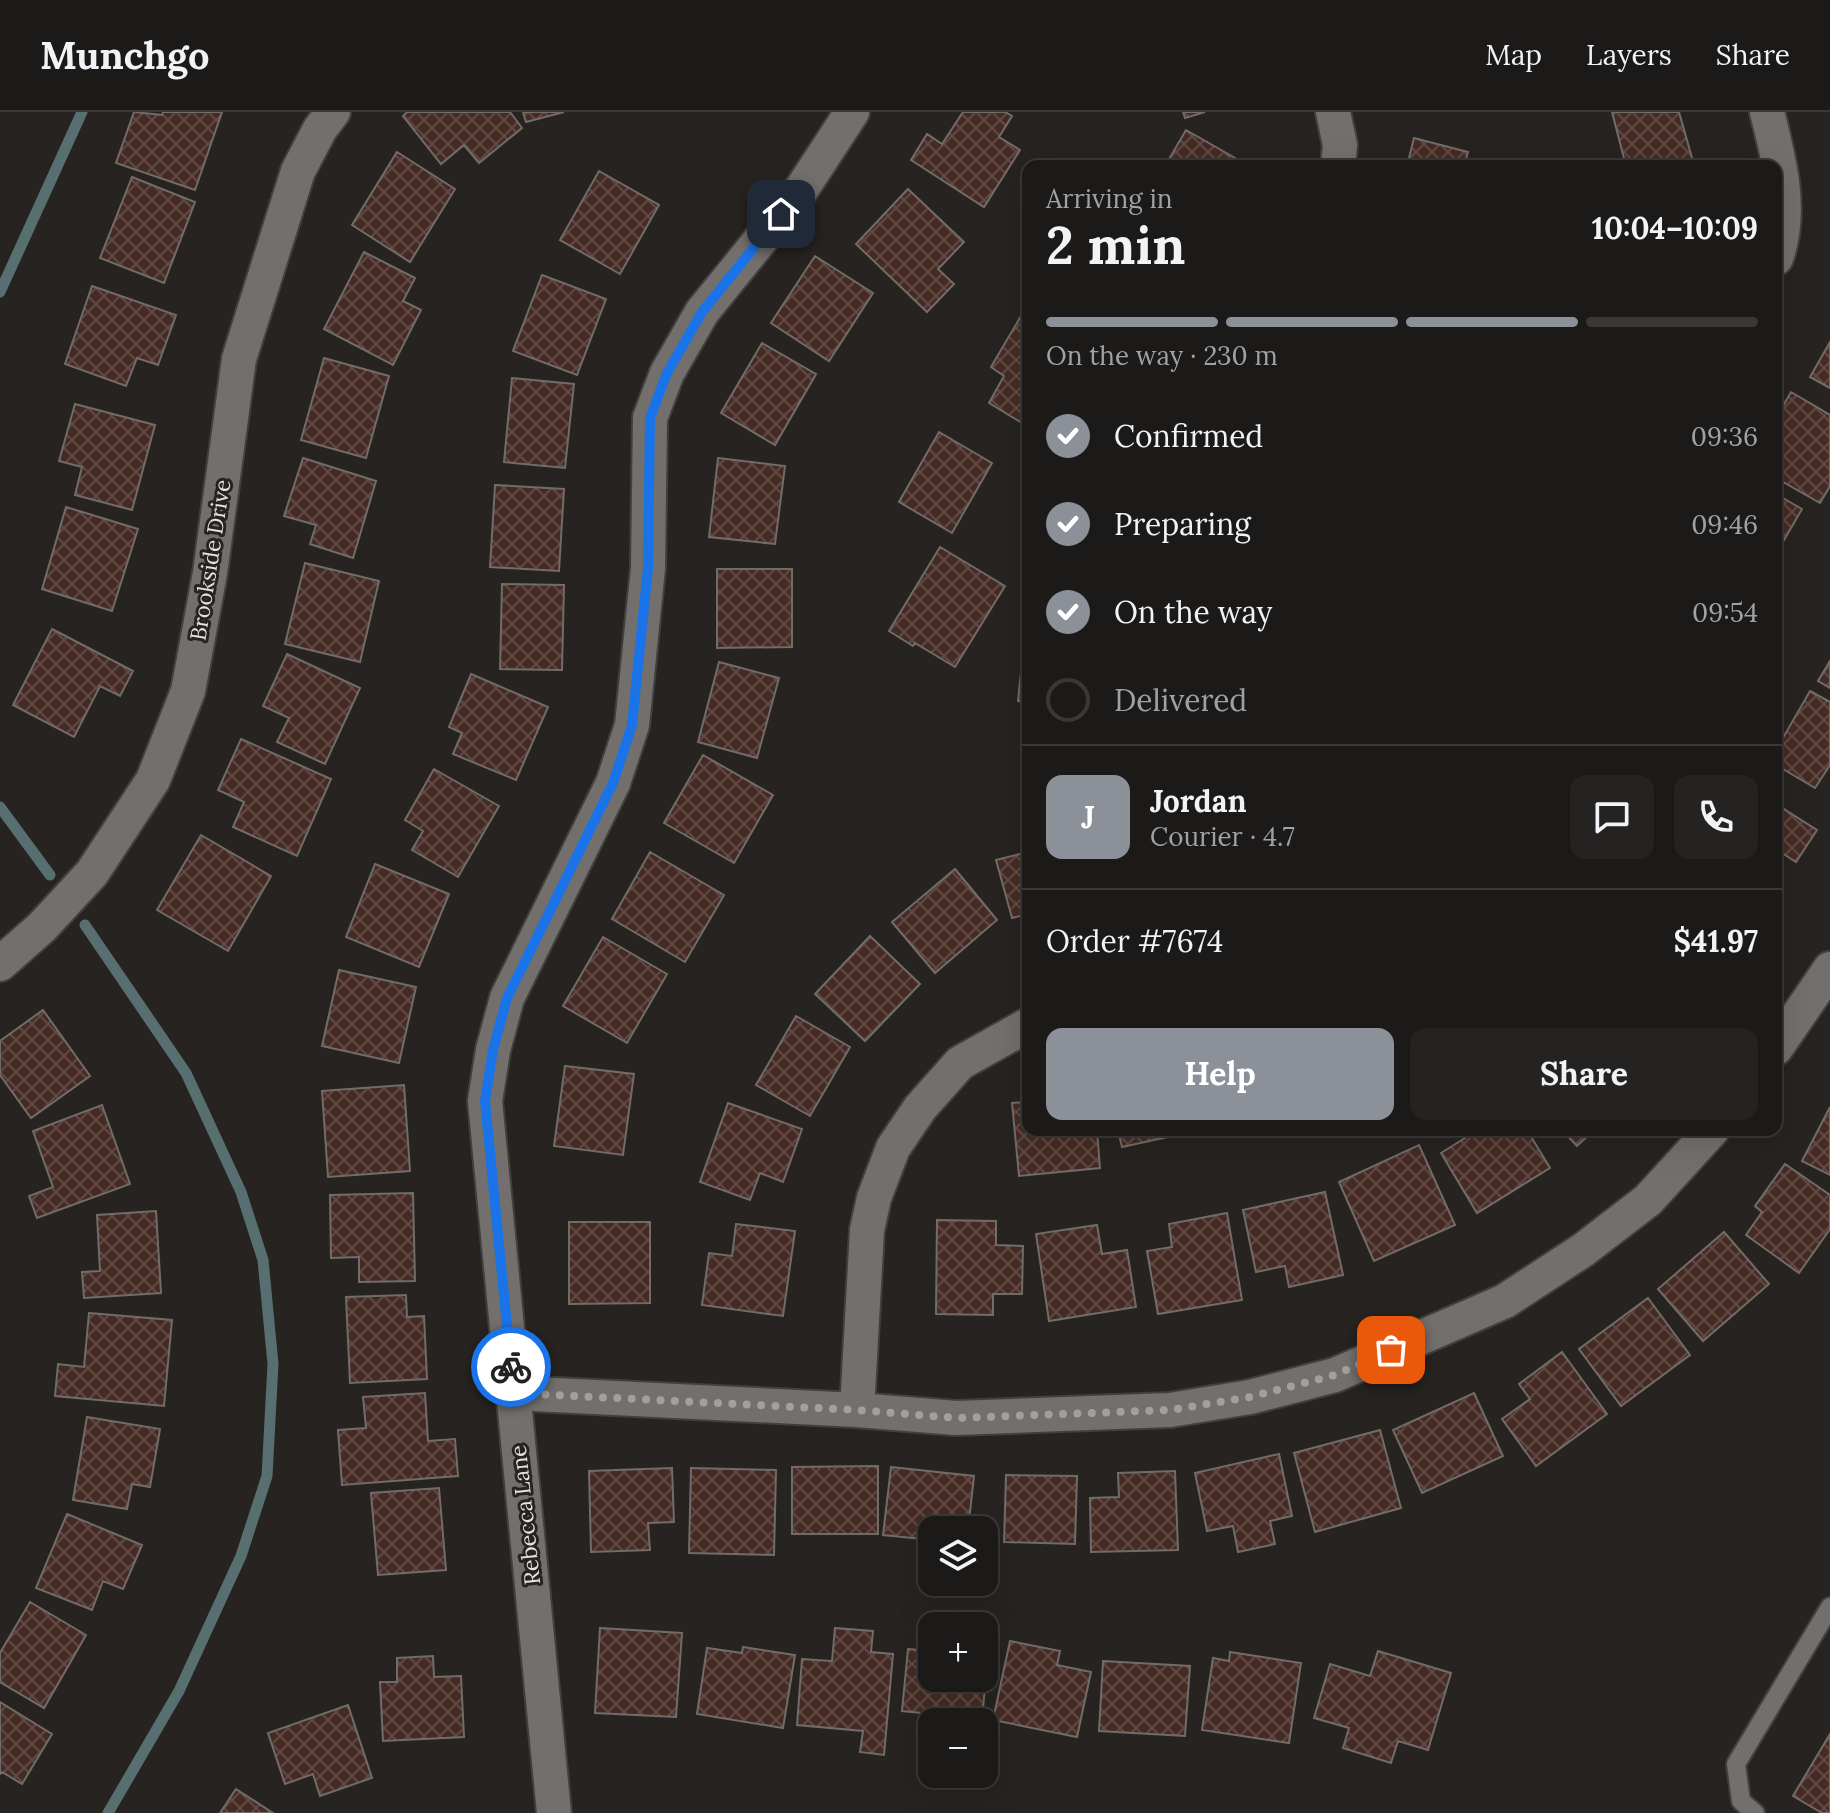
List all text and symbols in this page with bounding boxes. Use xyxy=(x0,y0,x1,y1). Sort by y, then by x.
text: Munchgo xyxy=(40,31,209,79)
text: Map xyxy=(1485,37,1542,73)
text: Layers xyxy=(1586,37,1672,73)
text: Share xyxy=(1716,37,1790,73)
pin xyxy=(747,180,815,248)
text: Arriving in xyxy=(1046,182,1173,215)
icon: home xyxy=(759,192,803,236)
text: 10:04–10:09 xyxy=(1592,209,1758,247)
text: 2 min xyxy=(1046,212,1185,278)
text: On the way · 230 m xyxy=(1046,339,1278,372)
icon: check xyxy=(1046,414,1090,458)
text: Confirmed xyxy=(1114,417,1263,455)
text: 09:36 xyxy=(1691,420,1758,453)
street label: Brookside Drive xyxy=(183,477,237,643)
icon: check xyxy=(1046,502,1090,546)
text: Preparing xyxy=(1114,505,1251,543)
text: 09:46 xyxy=(1691,508,1758,541)
icon: check xyxy=(1046,590,1090,634)
text: On the way xyxy=(1114,593,1272,631)
text: 09:54 xyxy=(1692,596,1758,629)
text: Delivered xyxy=(1114,681,1247,719)
button: chat xyxy=(1570,775,1654,859)
button: phone xyxy=(1674,775,1758,859)
text: Jordan xyxy=(1150,782,1247,820)
text: J xyxy=(1081,798,1095,836)
text: Courier · 4.7 xyxy=(1150,820,1295,853)
text: Order #7674 xyxy=(1046,922,1223,960)
text: $41.97 xyxy=(1673,922,1758,960)
button: Help xyxy=(1046,1028,1394,1120)
button: Share xyxy=(1410,1028,1758,1120)
pin xyxy=(1357,1316,1425,1384)
courier xyxy=(471,1327,551,1407)
icon: bag xyxy=(1369,1328,1413,1372)
icon: bike xyxy=(489,1345,533,1389)
street label: Rebecca Lane xyxy=(504,1444,546,1586)
map controls xyxy=(918,1516,998,1788)
button: layers xyxy=(918,1516,998,1596)
button: + xyxy=(918,1612,998,1692)
button: − xyxy=(918,1708,998,1788)

